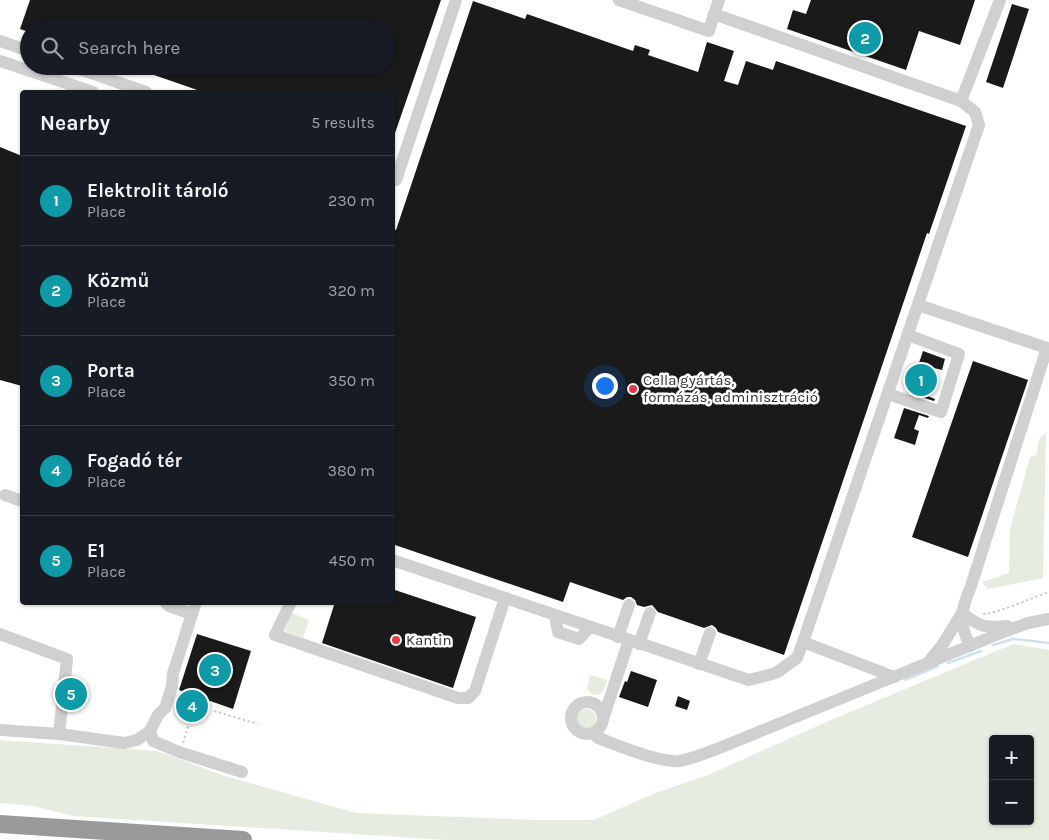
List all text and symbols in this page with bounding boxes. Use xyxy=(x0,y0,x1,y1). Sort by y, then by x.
pin: 2 xyxy=(849,19,881,57)
search box xyxy=(20,20,395,75)
icon: search xyxy=(38,34,66,62)
text: Search here xyxy=(78,37,180,59)
text: Nearby xyxy=(40,111,110,135)
text: 5 results xyxy=(311,113,375,132)
text: Elektrolit tároló xyxy=(87,180,229,202)
text: 1 xyxy=(53,191,59,210)
text: 230 m xyxy=(328,191,375,210)
text: Place xyxy=(87,202,126,221)
text: Közmű xyxy=(87,270,150,292)
text: 2 xyxy=(51,281,61,300)
text: 320 m xyxy=(328,281,375,300)
text: Place xyxy=(87,292,126,311)
text: Porta xyxy=(87,360,135,382)
pin: 1 xyxy=(905,361,937,399)
text: 3 xyxy=(51,371,61,390)
text: 350 m xyxy=(328,371,375,390)
place label: Cella gyártás, formázás, adminisztráció xyxy=(643,371,818,406)
your location xyxy=(592,373,618,399)
text: Place xyxy=(87,382,126,401)
marker: Cella gyártás, formázás, adminisztráció xyxy=(627,383,639,395)
text: Fogadó tér xyxy=(87,450,182,472)
text: 4 xyxy=(51,461,61,480)
text: 380 m xyxy=(327,461,375,480)
text: Place xyxy=(87,472,126,491)
text: E1 xyxy=(87,540,105,562)
text: 5 xyxy=(51,551,61,570)
text: 450 m xyxy=(329,551,375,570)
text: Place xyxy=(87,562,126,581)
place label: Kantin xyxy=(406,631,452,649)
marker: Kantin xyxy=(390,634,402,646)
pin: 3 xyxy=(199,651,231,689)
pin: 5 xyxy=(55,675,87,713)
pin: 4 xyxy=(176,687,208,725)
map controls xyxy=(989,735,1034,825)
button: + xyxy=(989,735,1034,780)
button: − xyxy=(989,780,1034,825)

